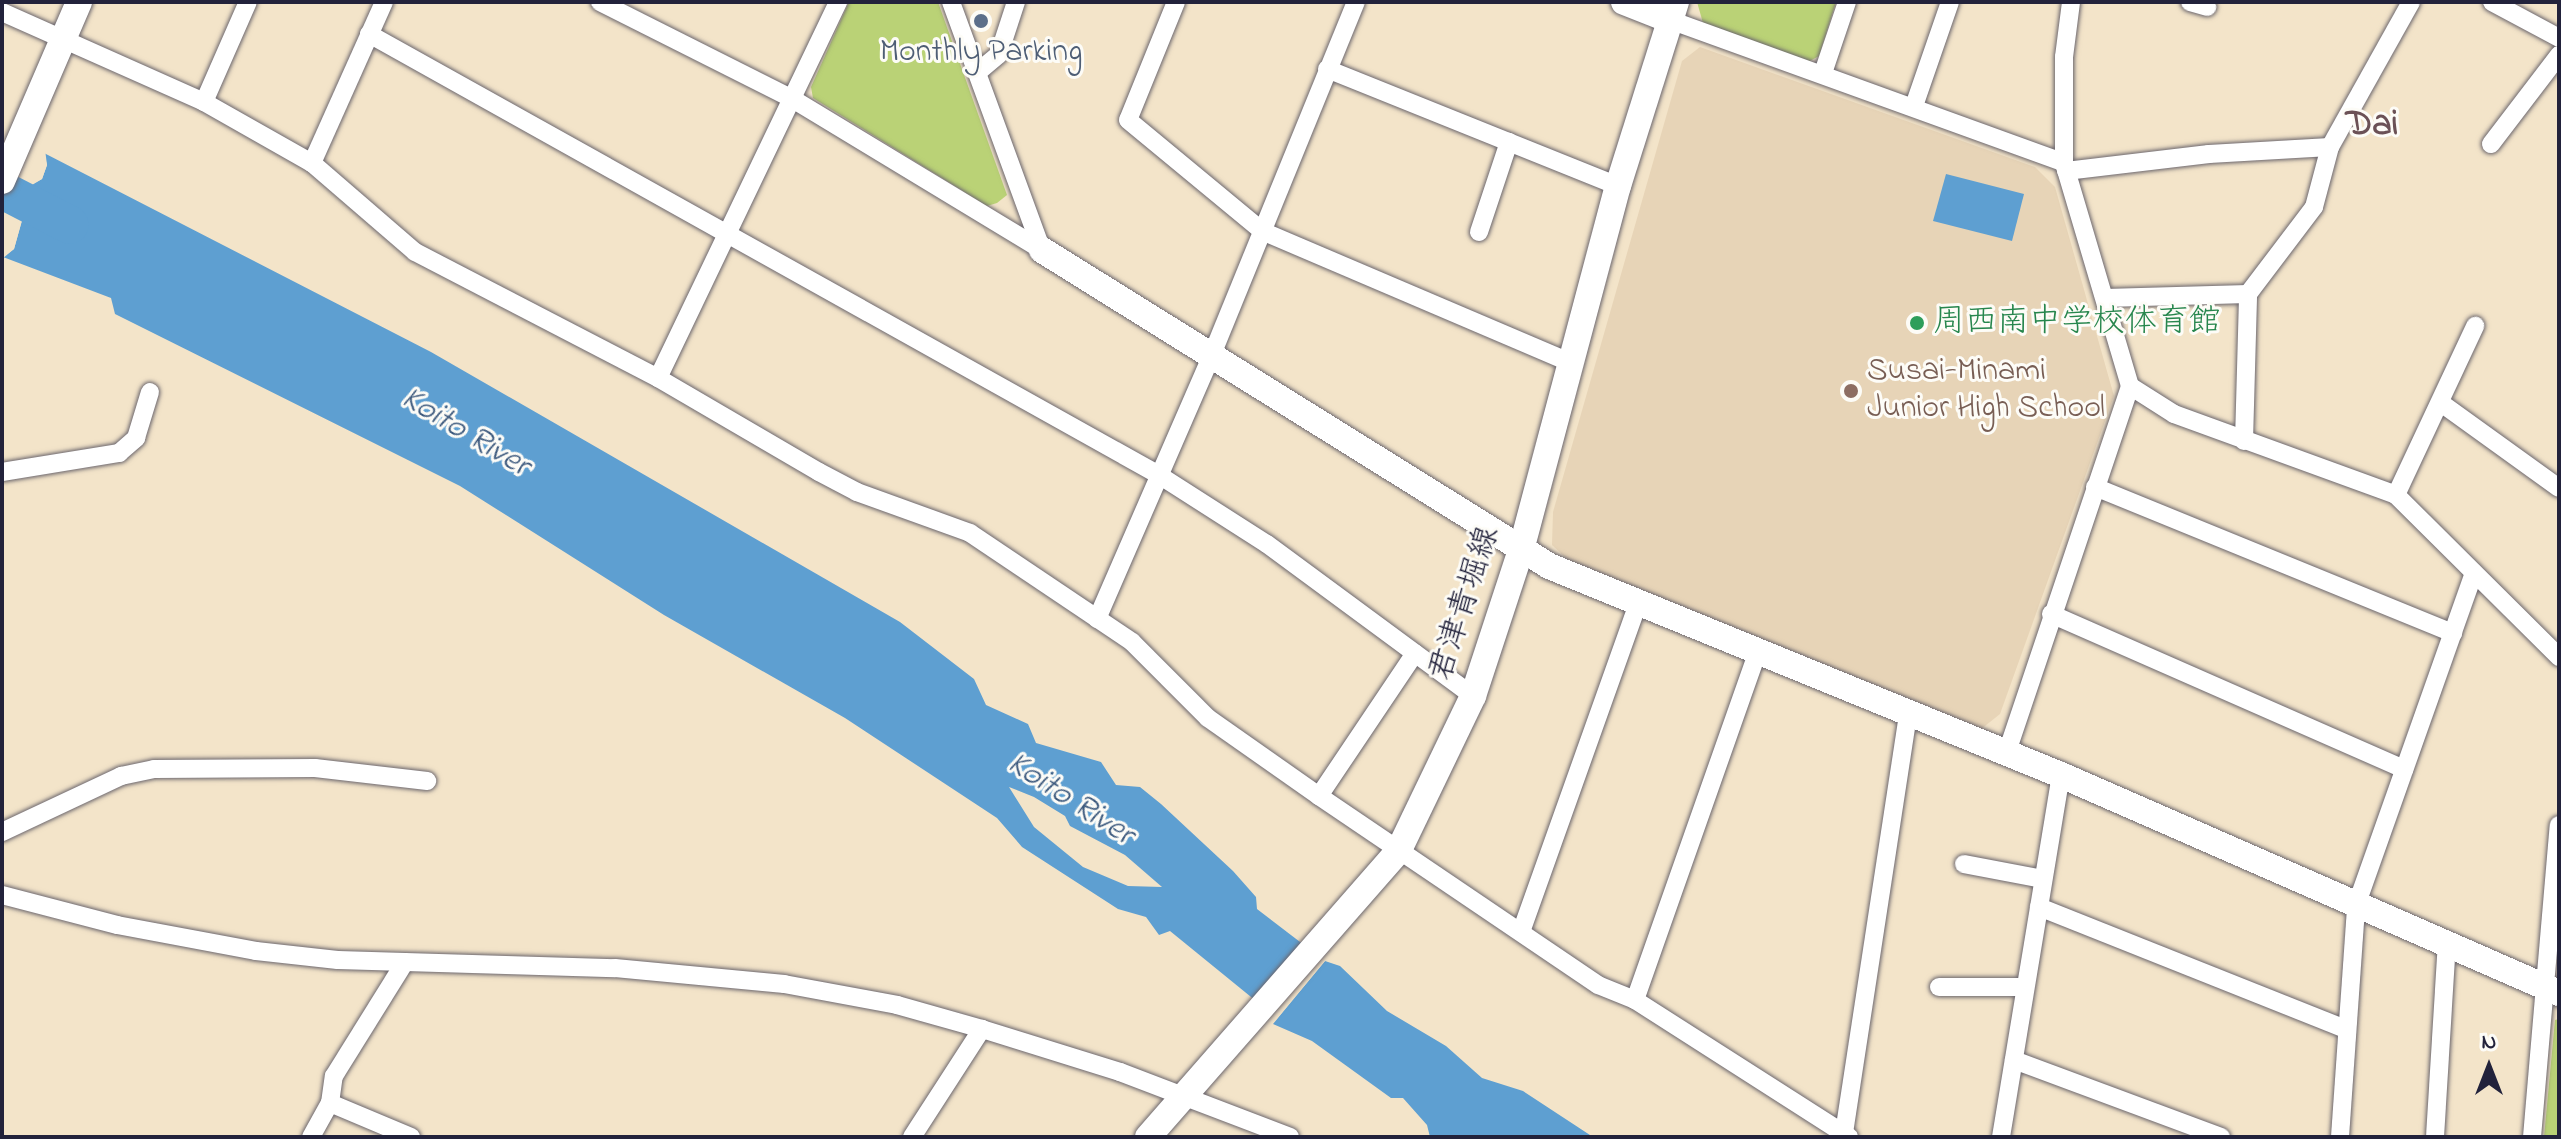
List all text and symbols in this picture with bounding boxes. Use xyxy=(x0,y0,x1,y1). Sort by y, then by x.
marker: Monthly Parking xyxy=(972,12,990,30)
place label: Monthly Parking xyxy=(880,34,1082,72)
district label: Dai xyxy=(2346,104,2398,148)
place label: 周西南中学校体育館 xyxy=(1933,304,2221,342)
marker: 周西南中学校体育館 xyxy=(1908,314,1926,332)
place label: Susai-Minami Junior High School xyxy=(1867,354,2105,429)
water label: Koito River xyxy=(393,379,537,487)
marker: Susai-Minami Junior High School xyxy=(1842,382,1860,400)
street label: 君津青堀線 xyxy=(1423,522,1509,686)
water label: Koito River xyxy=(999,744,1141,856)
north arrow xyxy=(2449,1027,2529,1107)
text: N xyxy=(2482,1027,2496,1059)

